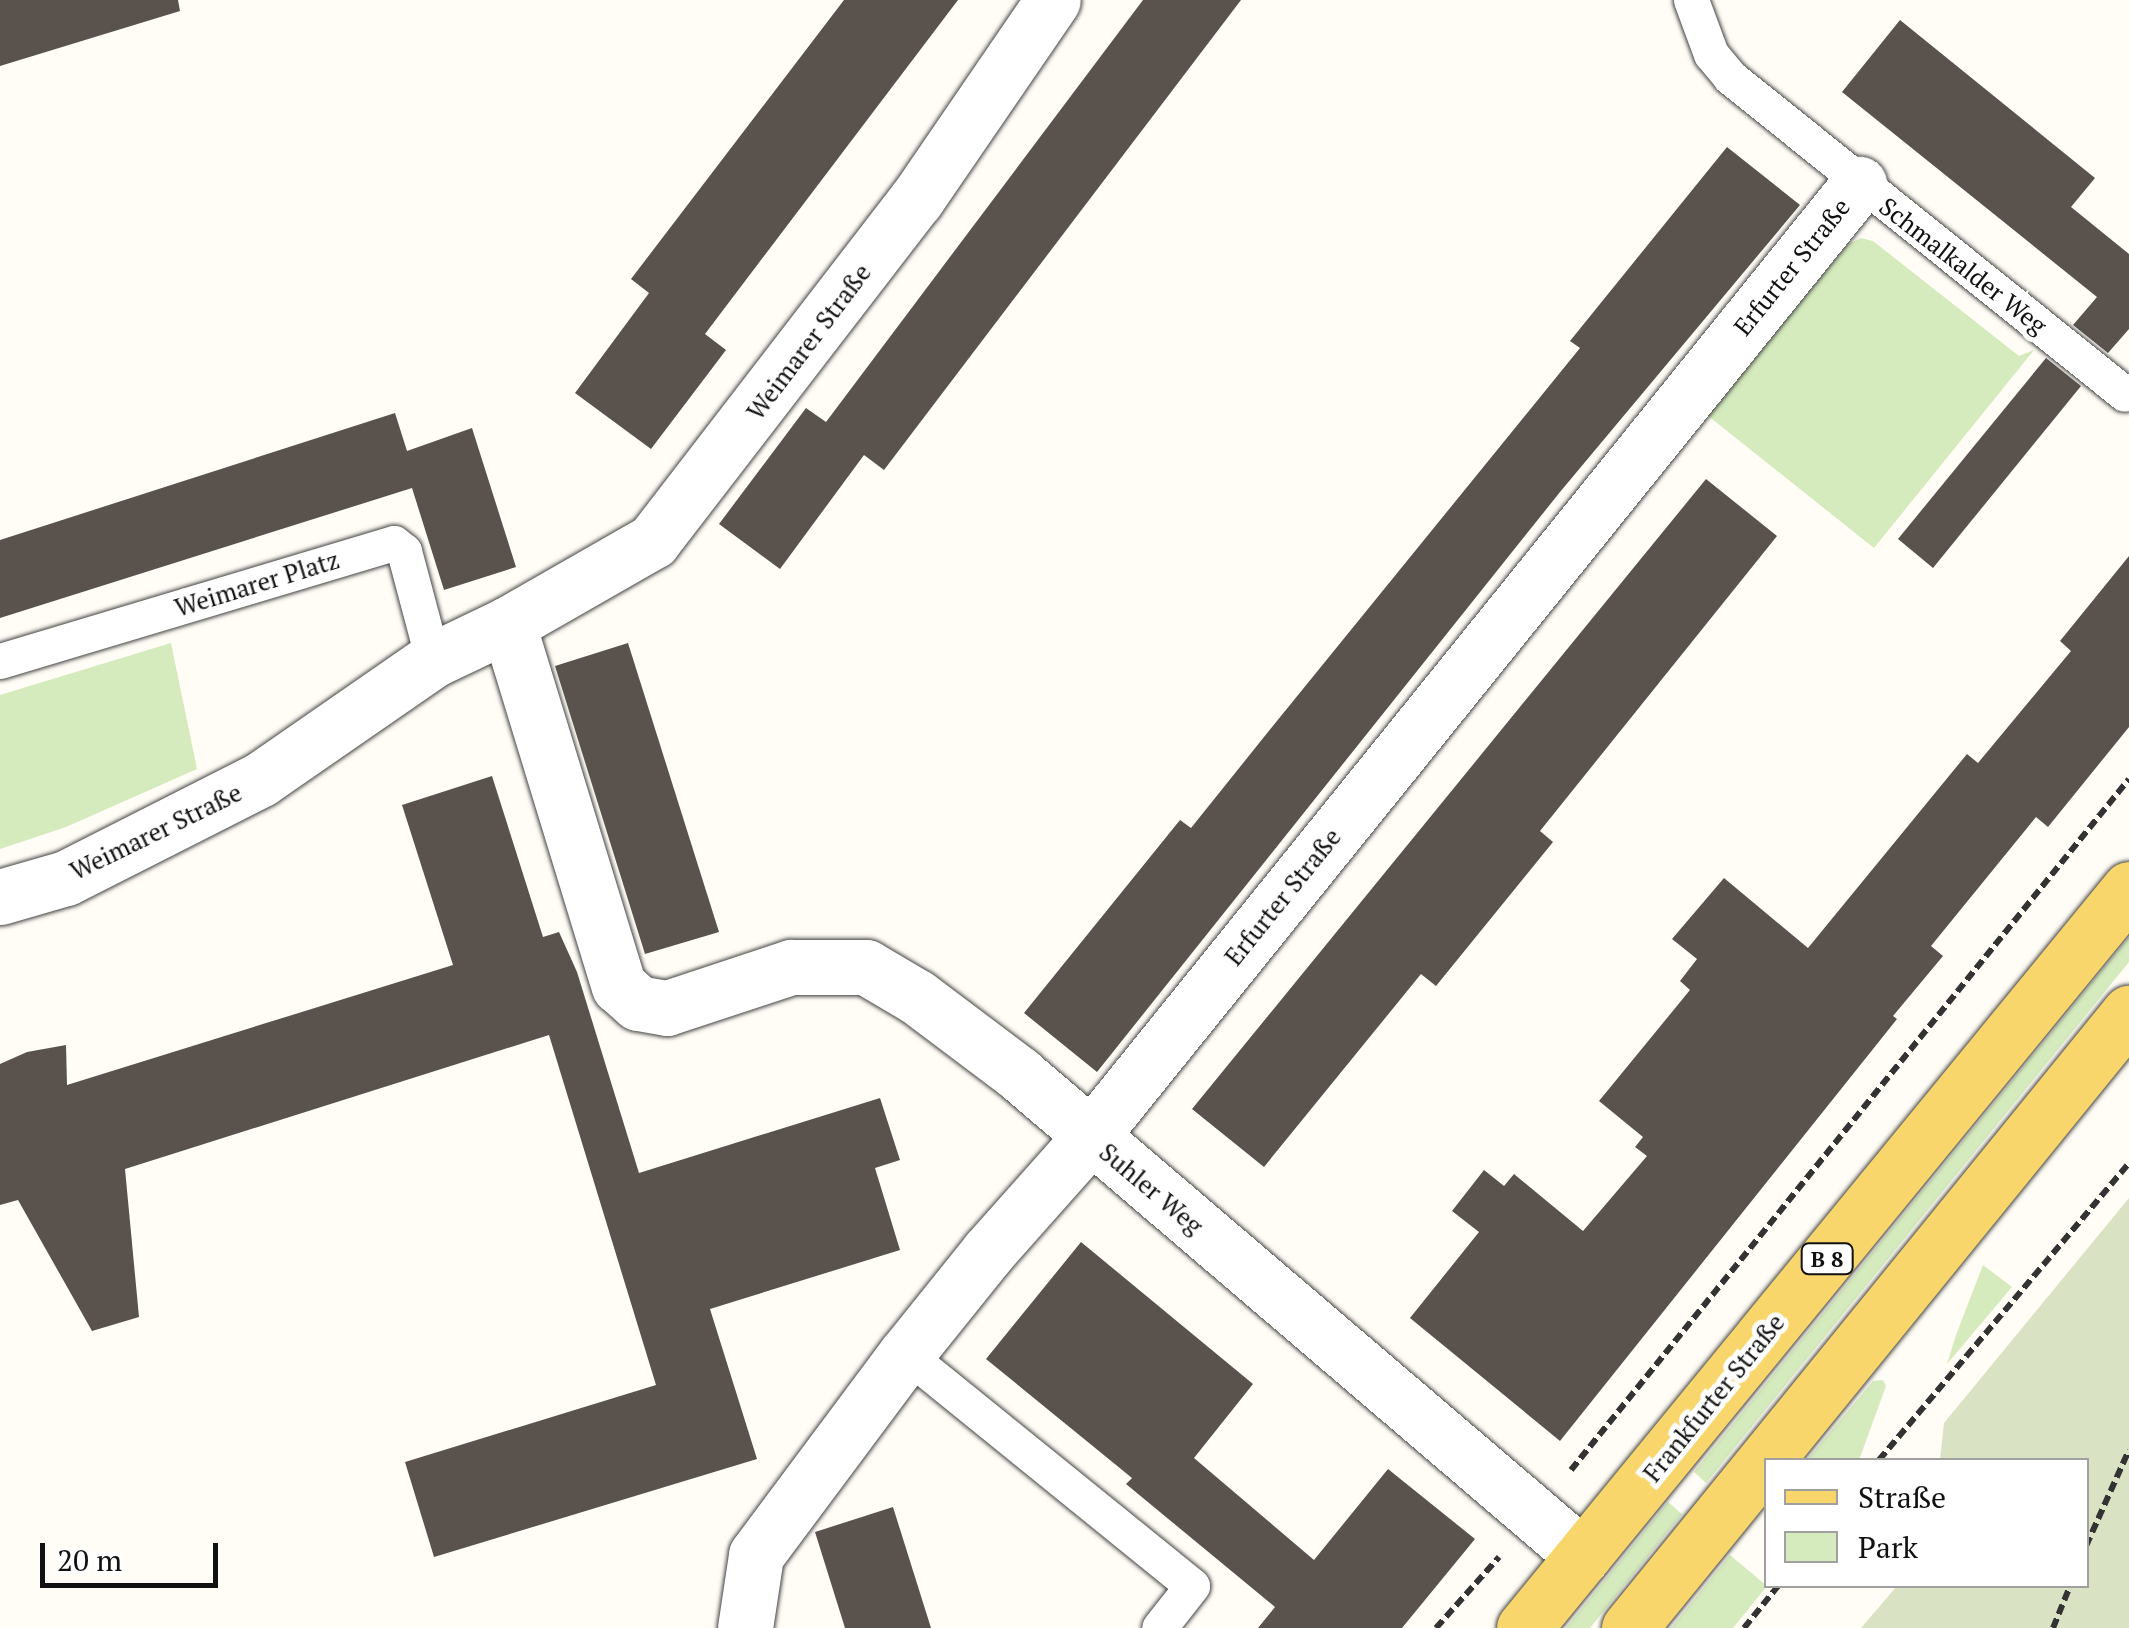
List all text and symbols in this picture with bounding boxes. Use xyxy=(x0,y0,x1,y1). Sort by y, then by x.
street label: Schmalkalder Weg xyxy=(1873,191,2053,341)
street label: Erfurter Straße xyxy=(1728,192,1856,342)
street label: Weimarer Straße xyxy=(741,258,877,426)
street label: Weimarer Platz xyxy=(171,545,343,623)
street label: Weimarer Straße xyxy=(65,777,247,887)
street label: Erfurter Straße xyxy=(1219,822,1347,972)
street label: Suhler Weg xyxy=(1093,1137,1209,1241)
road number: B 8 xyxy=(1800,1242,1854,1276)
street label: Frankfurter Straße xyxy=(1637,1308,1791,1488)
legend xyxy=(1764,1458,2089,1588)
text: Straße xyxy=(1858,1477,1946,1517)
scale bar xyxy=(45,1523,222,1585)
text: Park xyxy=(1858,1527,1918,1567)
text: 20 m xyxy=(57,1540,122,1580)

